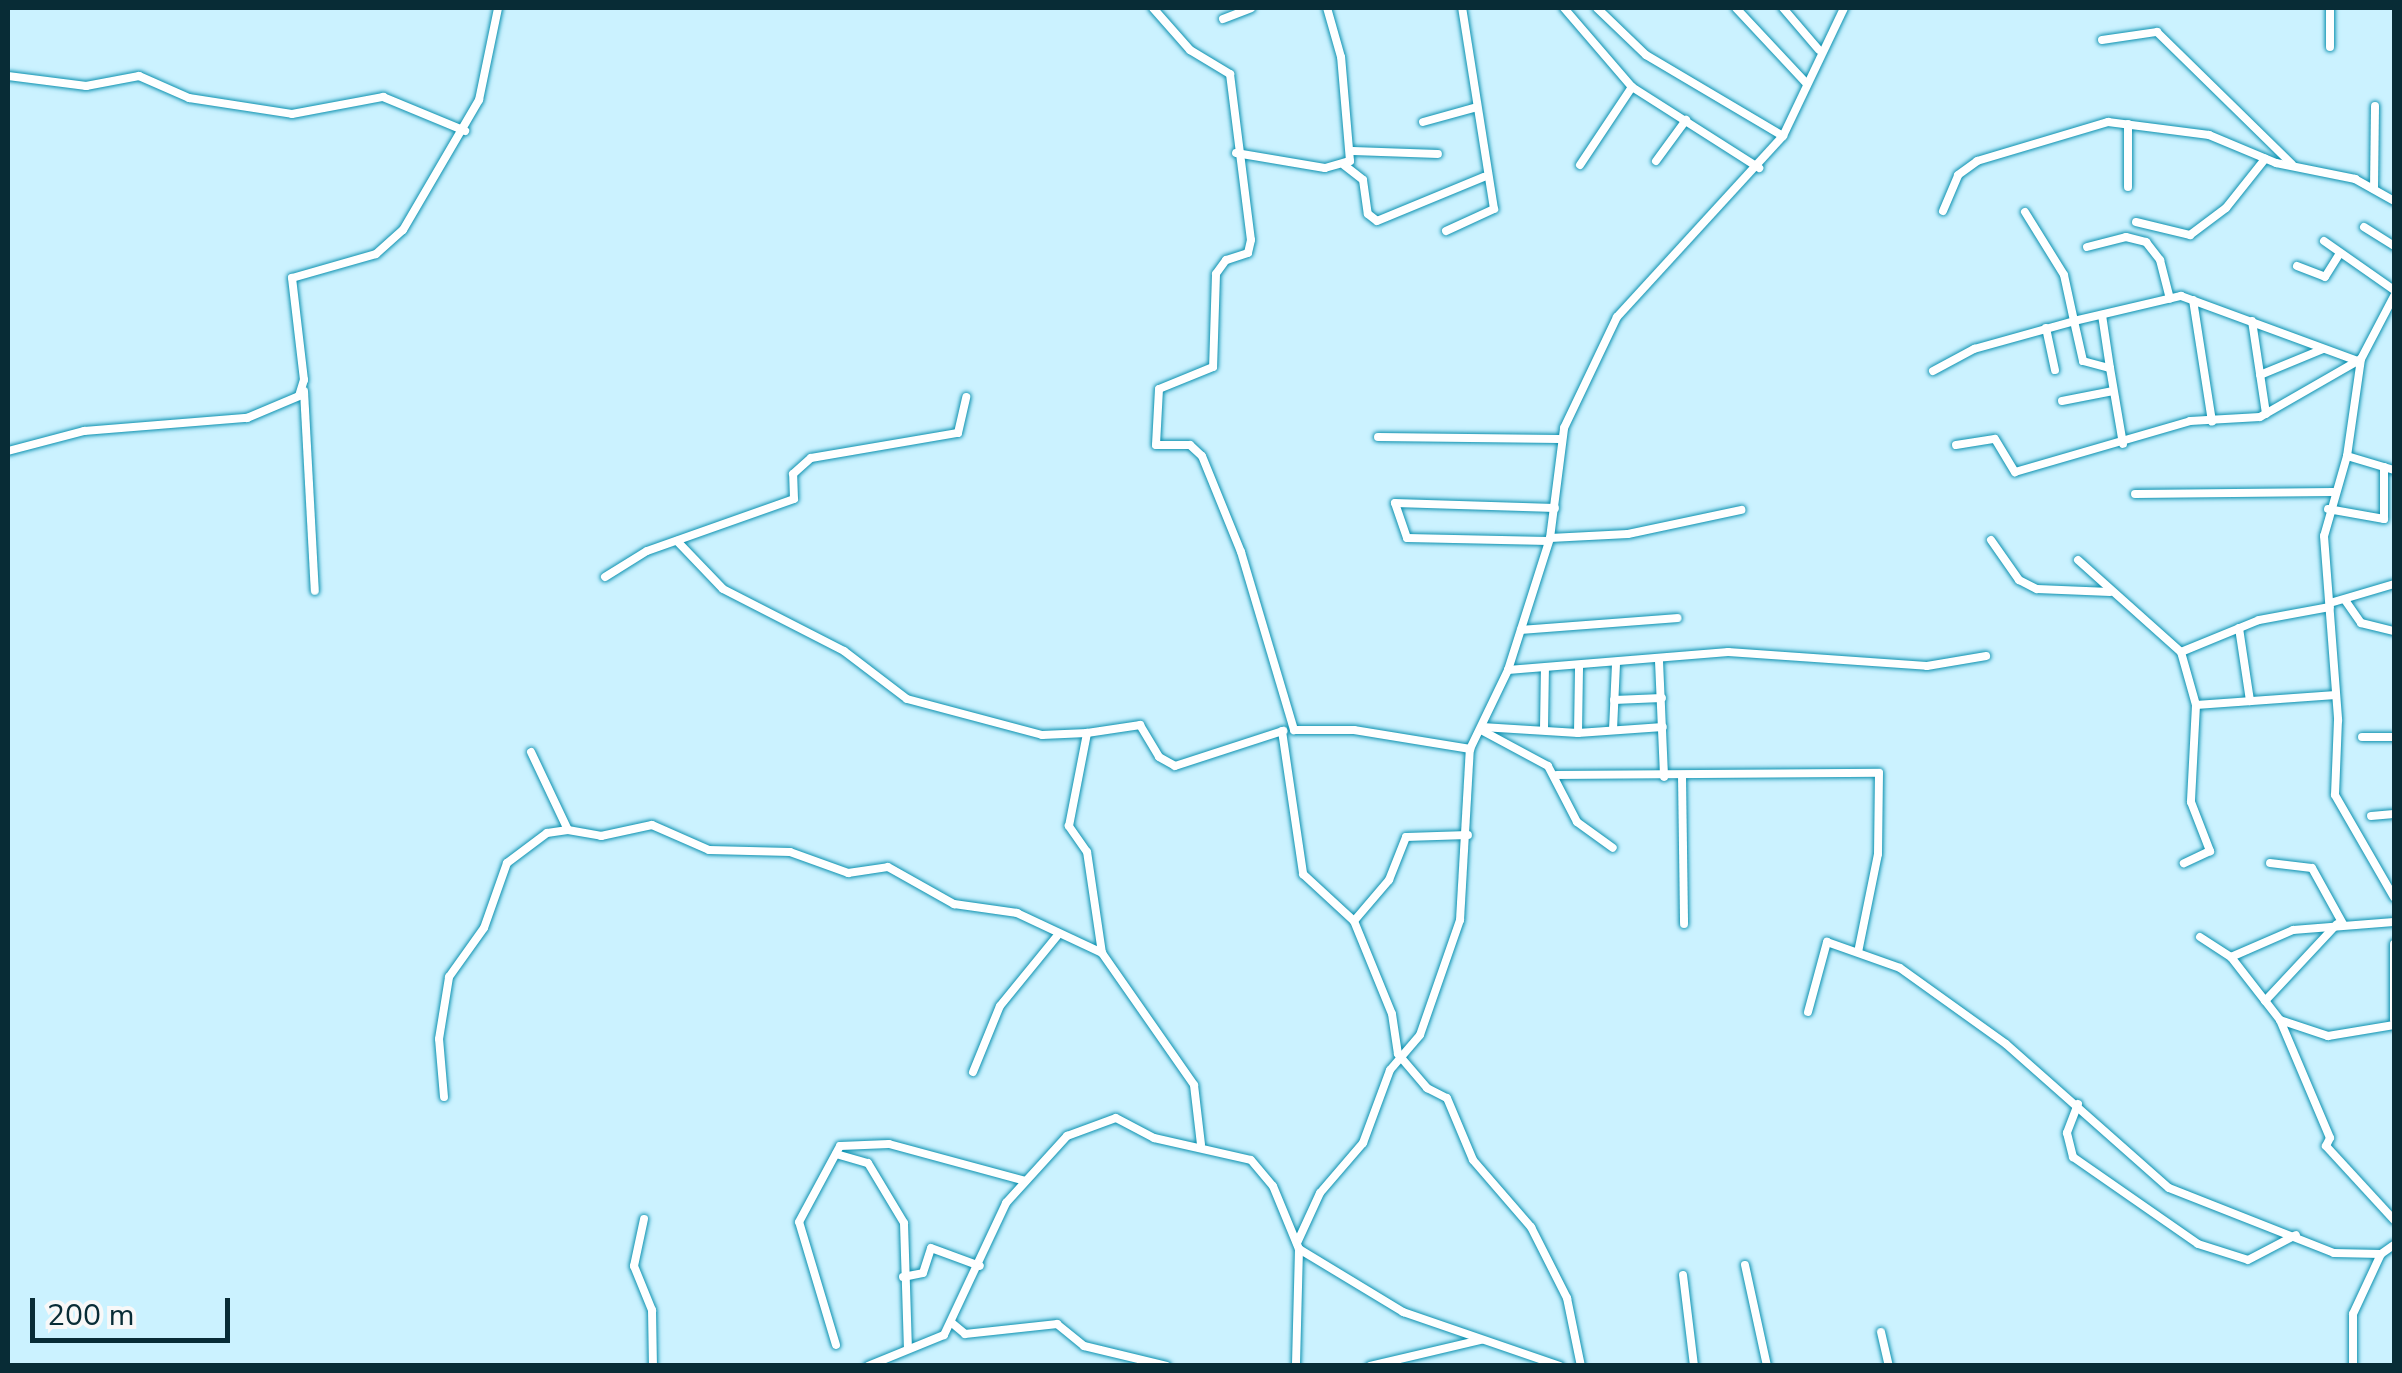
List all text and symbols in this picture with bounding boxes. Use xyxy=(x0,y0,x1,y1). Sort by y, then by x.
scale bar xyxy=(35,1278,235,1340)
text: 200 m xyxy=(47,1295,134,1336)

